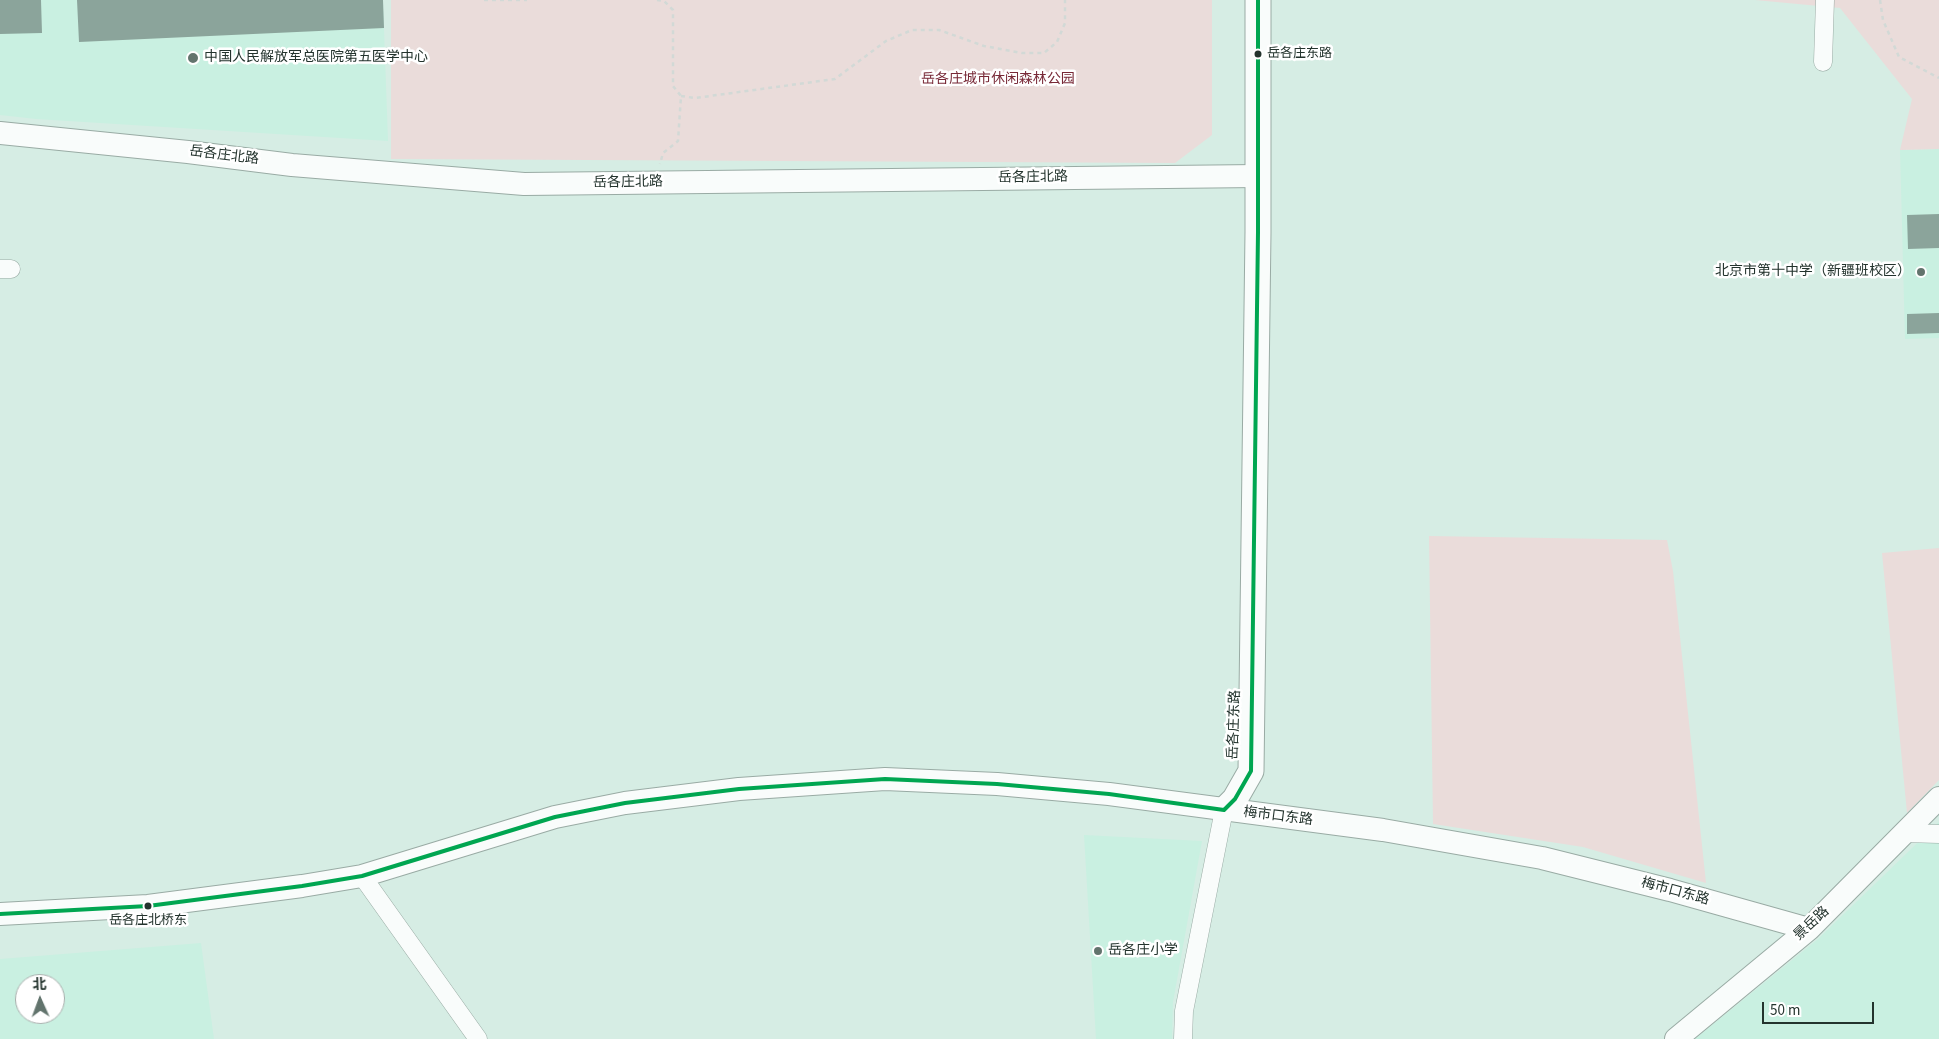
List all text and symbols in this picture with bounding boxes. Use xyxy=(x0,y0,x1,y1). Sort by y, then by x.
place label: 岳各庄东路 xyxy=(1267,46,1332,62)
marker: 岳各庄东路 xyxy=(1253,49,1263,59)
place label: 中国人民解放军总医院第五医学中心 xyxy=(204,50,428,66)
marker: 中国人民解放军总医院第五医学中心 xyxy=(186,51,200,65)
park label: 岳各庄城市休闲森林公园 xyxy=(921,72,1075,88)
street label: 岳各庄北路 xyxy=(188,143,260,169)
street label: 岳各庄北路 xyxy=(998,169,1068,187)
street label: 岳各庄北路 xyxy=(593,174,663,192)
place label: 北京市第十中学（新疆班校区） xyxy=(1715,264,1911,280)
marker: 北京市第十中学（新疆班校区） xyxy=(1915,266,1927,278)
street label: 岳各庄东路 xyxy=(1225,690,1245,760)
street label: 梅市口东路 xyxy=(1242,804,1314,830)
street label: 梅市口东路 xyxy=(1639,875,1711,909)
marker: 岳各庄北桥东 xyxy=(143,901,153,911)
street label: 景岳路 xyxy=(1791,904,1833,944)
place label: 岳各庄北桥东 xyxy=(109,913,187,929)
place label: 岳各庄小学 xyxy=(1108,943,1178,959)
marker: 岳各庄小学 xyxy=(1092,945,1104,957)
north arrow xyxy=(15,974,65,1024)
text: 北 xyxy=(32,975,47,995)
scale bar xyxy=(1764,992,1876,1024)
text: 50 m xyxy=(1770,1000,1800,1021)

